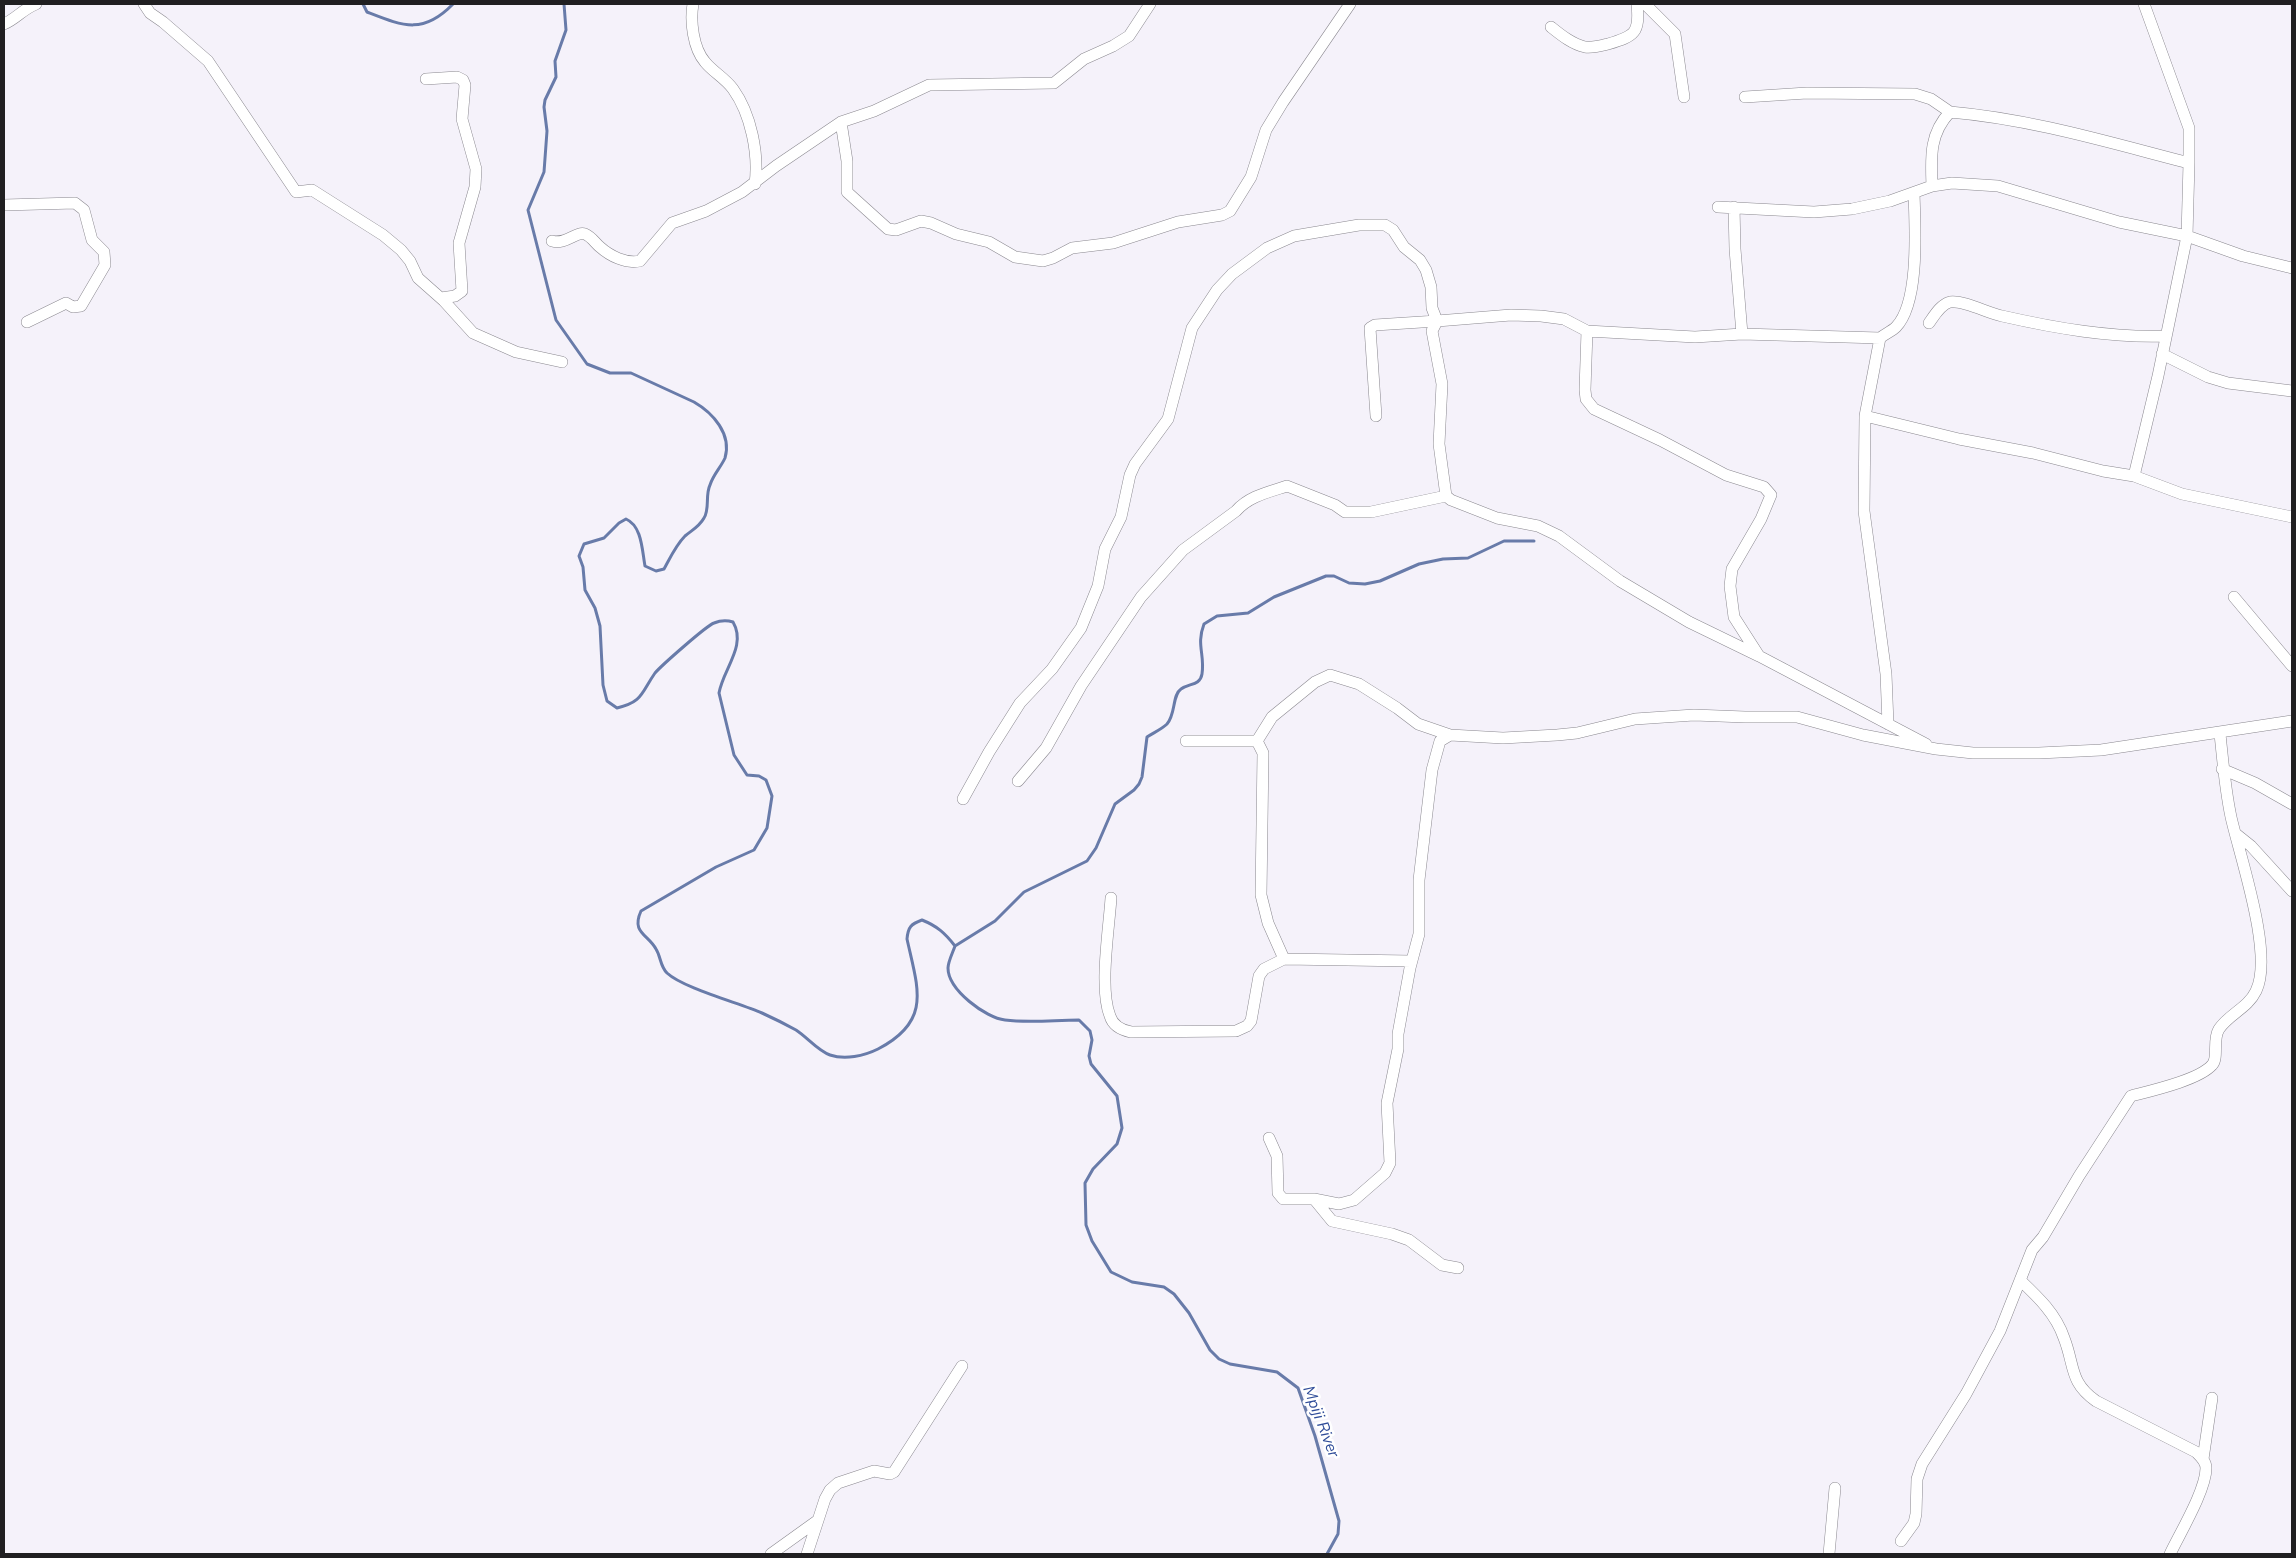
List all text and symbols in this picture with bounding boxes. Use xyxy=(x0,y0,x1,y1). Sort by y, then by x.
water label: Mpiji River xyxy=(1298,1384,1342,1460)

